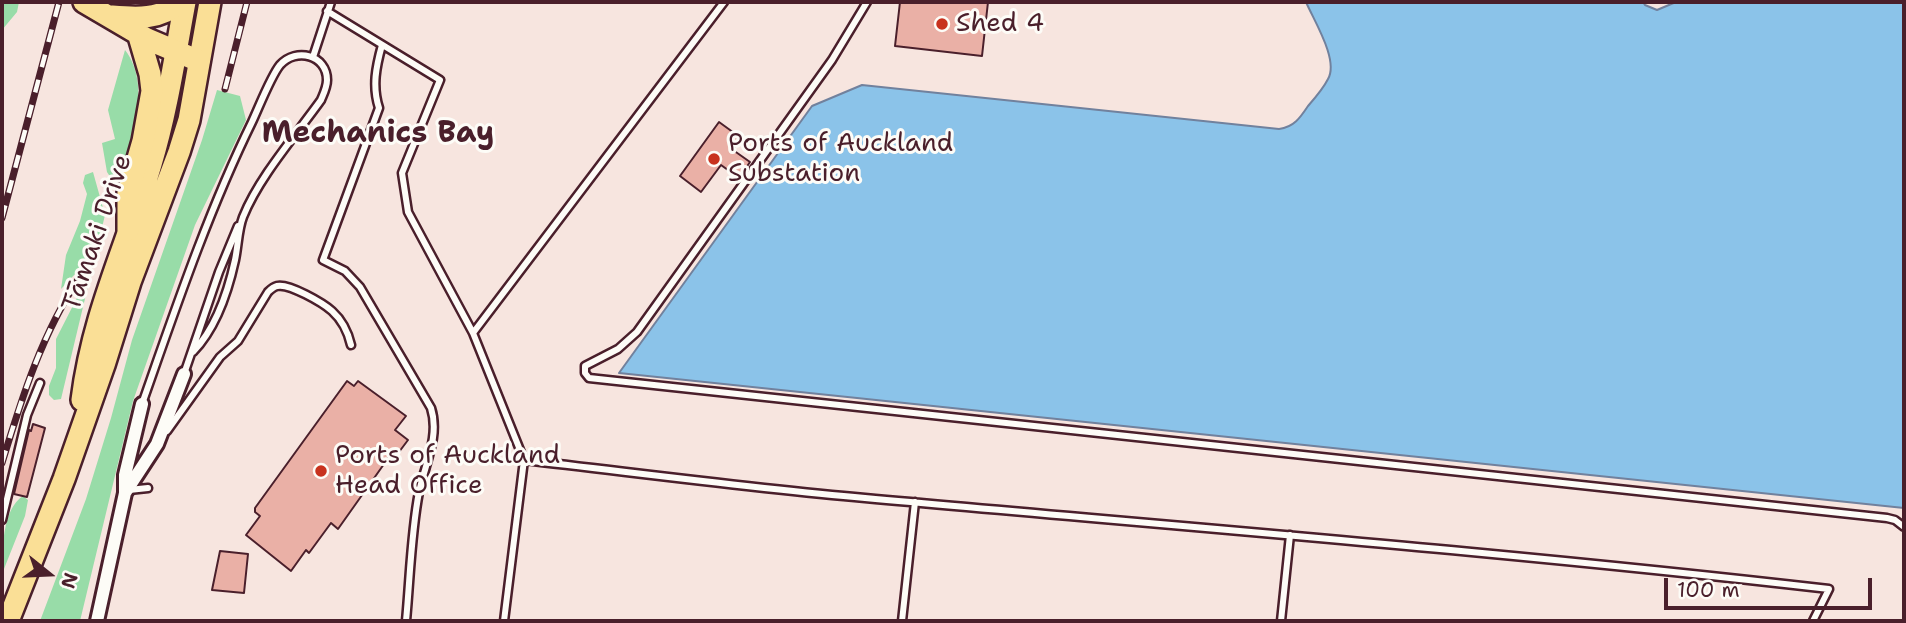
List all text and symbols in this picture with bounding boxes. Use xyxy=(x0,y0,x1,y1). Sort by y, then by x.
place label: Shed 4 xyxy=(956,8,1044,40)
marker: Shed 4 xyxy=(934,16,950,32)
district label: Mechanics Bay xyxy=(262,116,494,152)
place label: Ports of Auckland Substation xyxy=(728,128,953,190)
street label: Tāmaki Drive xyxy=(57,151,139,315)
marker: Ports of Auckland Substation xyxy=(706,151,722,167)
place label: Ports of Auckland Head Office xyxy=(335,440,560,502)
marker: Ports of Auckland Head Office xyxy=(313,463,329,479)
north arrow xyxy=(14,539,84,609)
scale bar xyxy=(1668,564,1876,608)
text: N xyxy=(55,570,84,592)
text: 100 m xyxy=(1677,576,1740,604)

